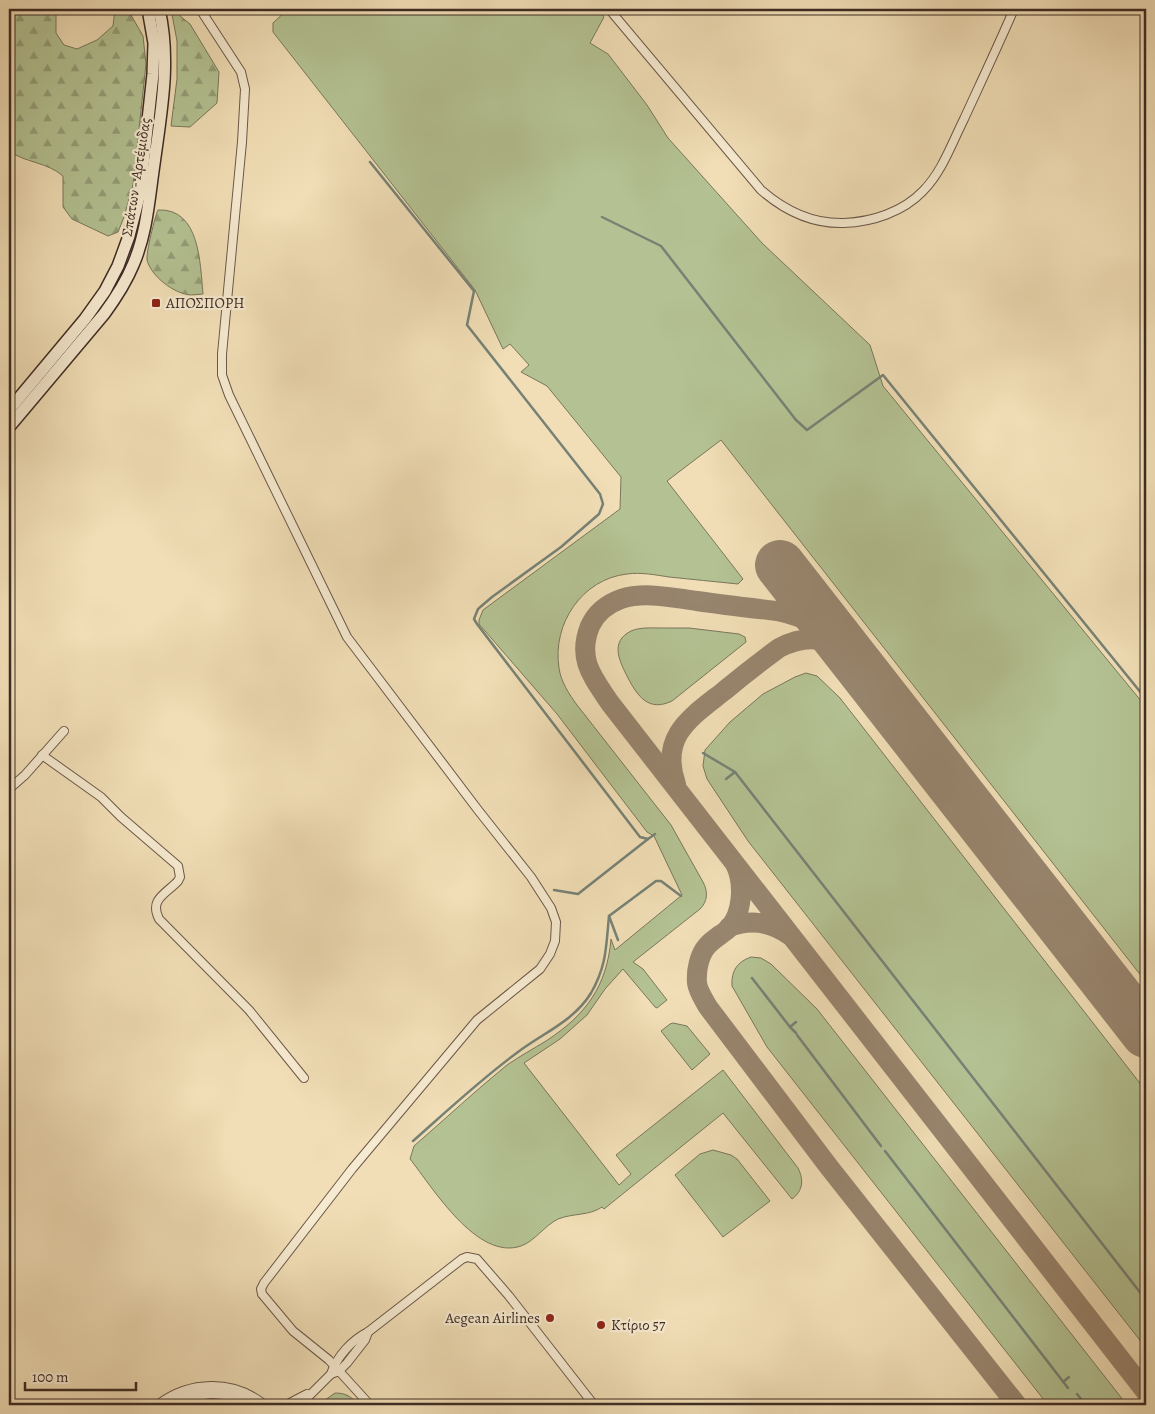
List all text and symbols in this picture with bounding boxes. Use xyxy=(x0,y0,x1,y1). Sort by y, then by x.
street label: Σπάτων - Αρτέμιδας xyxy=(117,116,155,238)
place label: ΑΠΟΣΠΟΡΗ xyxy=(165,293,244,313)
marker: ΑΠΟΣΠΟΡΗ xyxy=(150,297,162,309)
place label: Aegean Airlines xyxy=(444,1308,540,1328)
marker: Aegean Airlines xyxy=(544,1312,556,1324)
place label: Κτίριο 57 xyxy=(611,1315,666,1335)
marker: Κτίριο 57 xyxy=(595,1319,607,1331)
scale bar xyxy=(25,1359,136,1391)
text: 100 m xyxy=(32,1367,69,1387)

